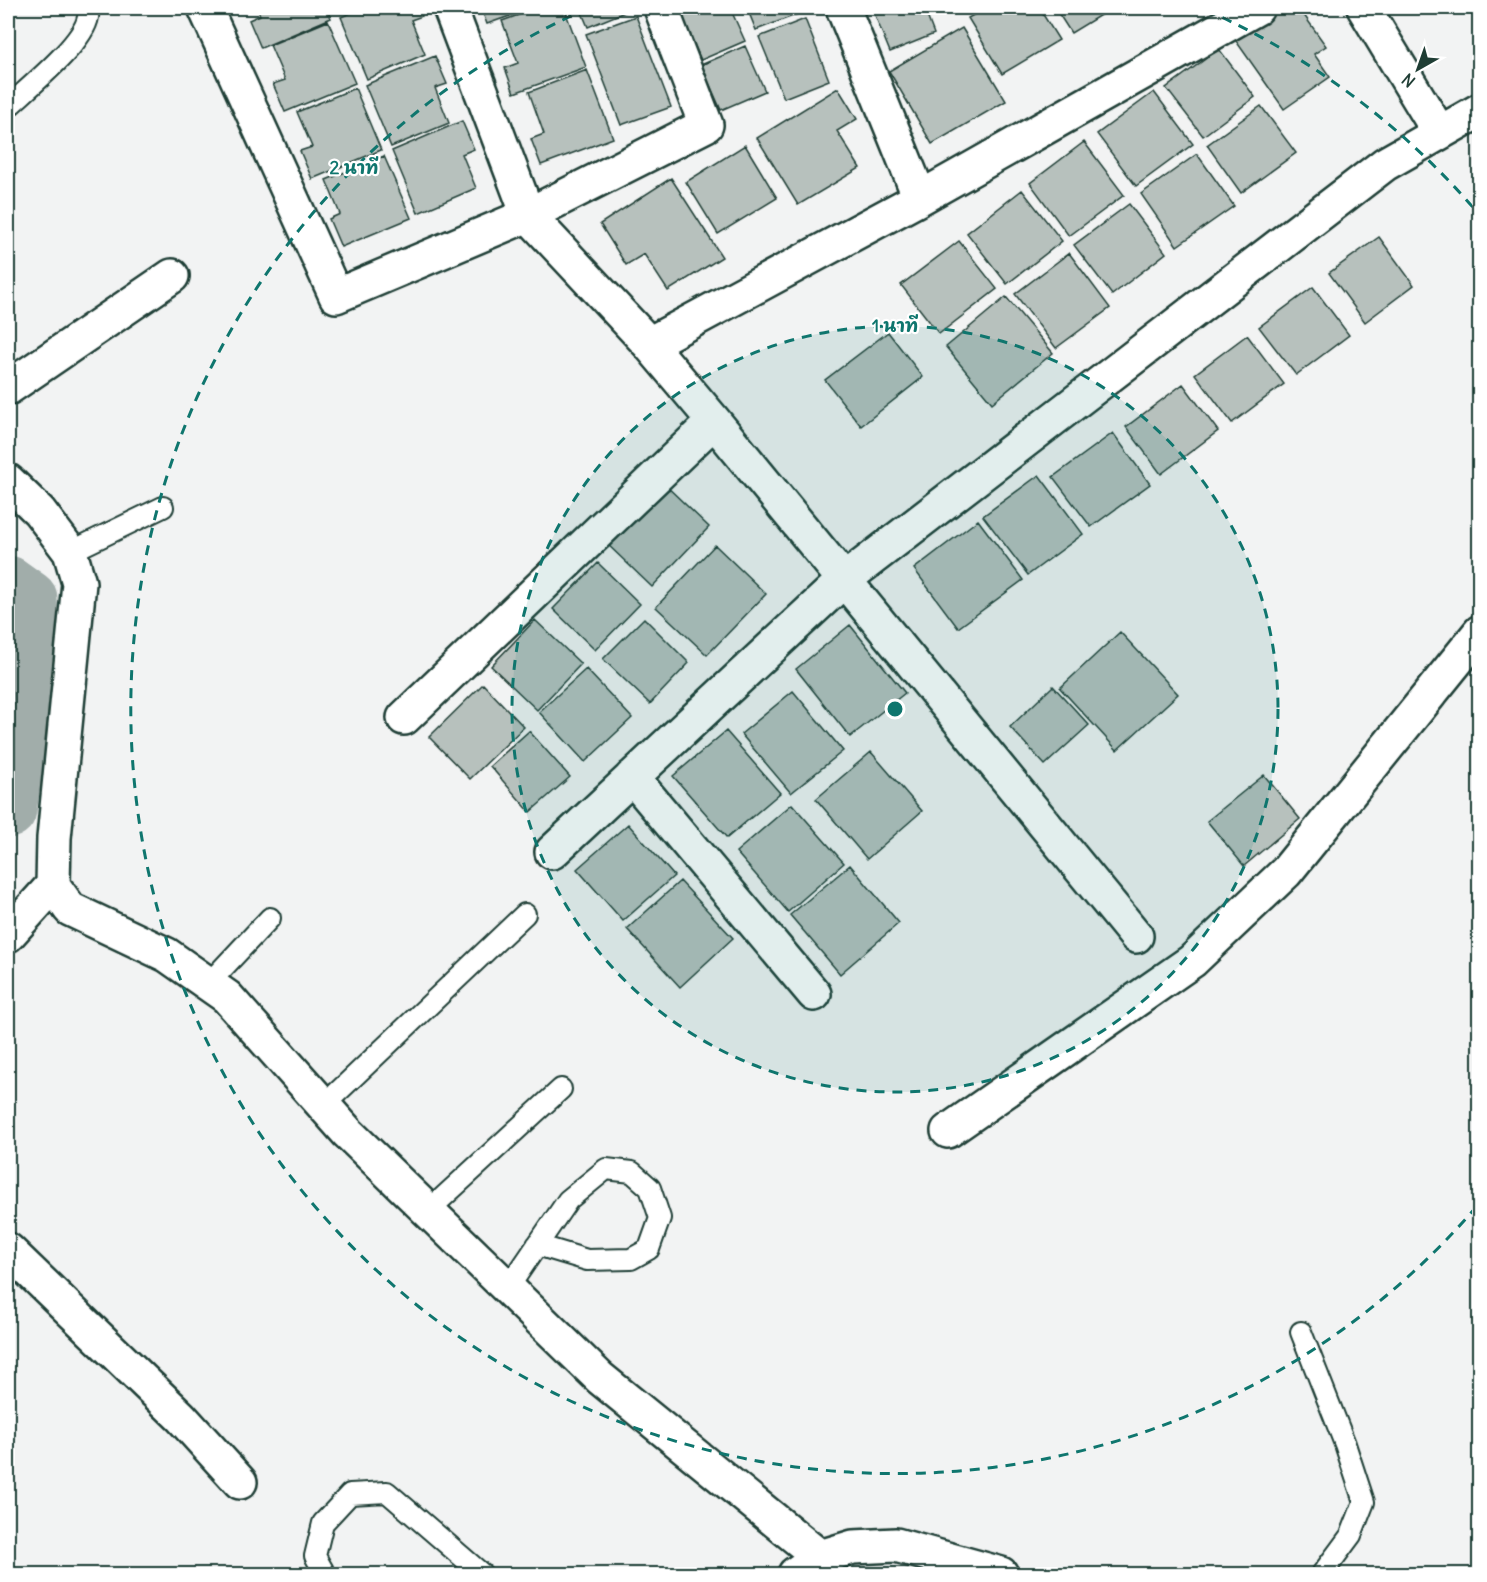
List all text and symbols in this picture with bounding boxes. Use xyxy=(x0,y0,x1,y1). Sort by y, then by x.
north arrow xyxy=(1388,39,1448,99)
text: N xyxy=(1398,69,1419,92)
text: 2 นาที xyxy=(330,156,379,179)
text: 1 นาที xyxy=(872,314,918,337)
centre of rings xyxy=(885,699,905,719)

